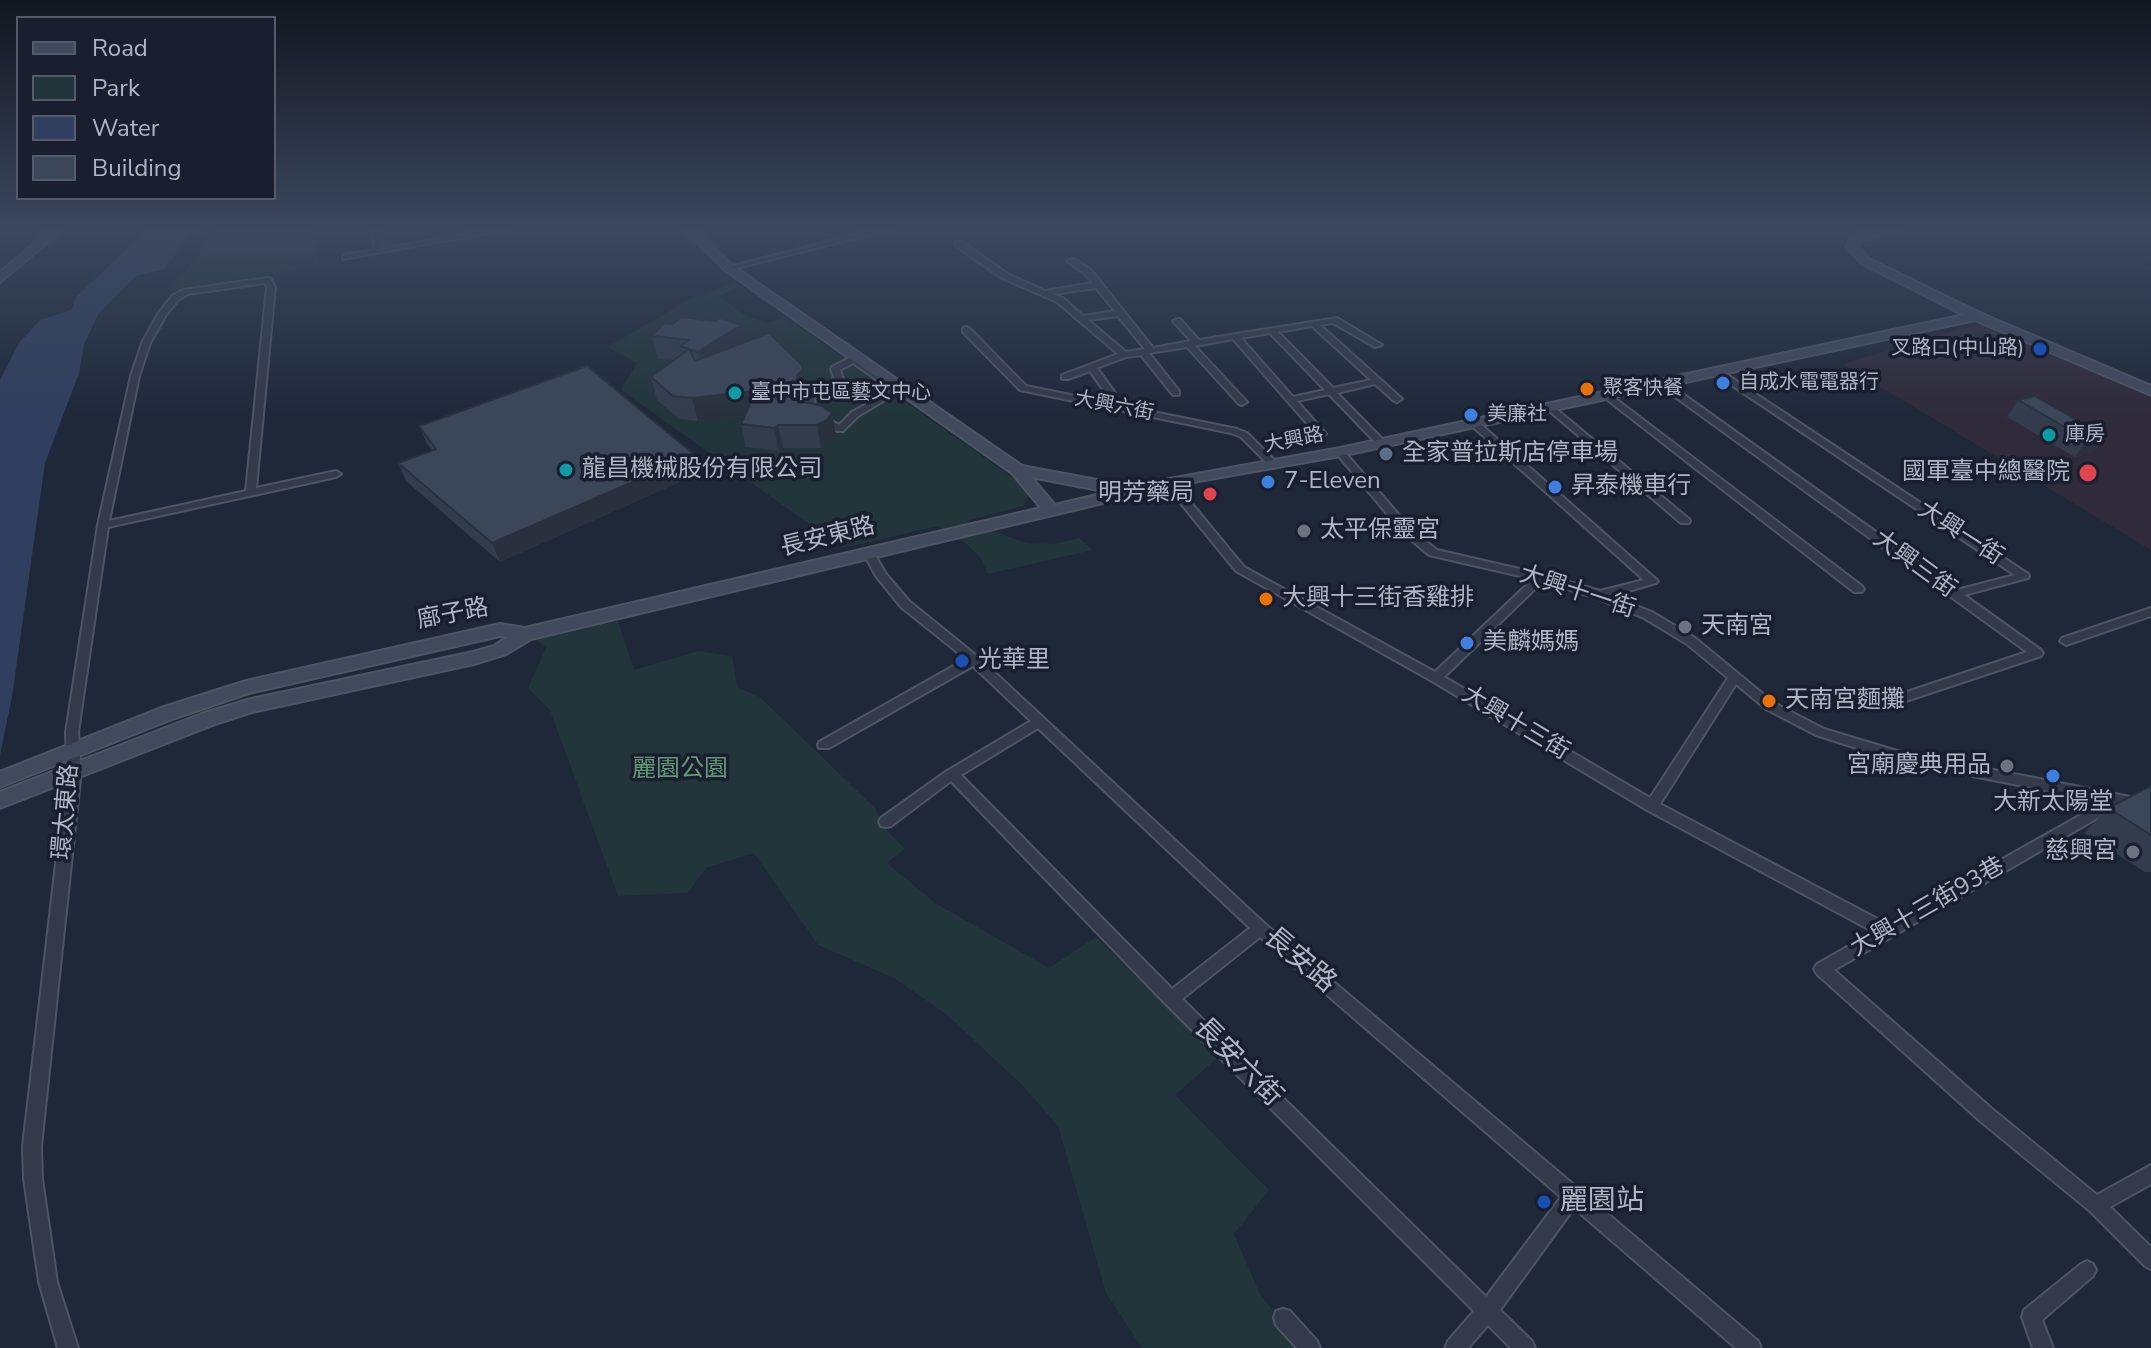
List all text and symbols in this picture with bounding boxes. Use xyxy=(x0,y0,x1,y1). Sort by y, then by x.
legend xyxy=(16,16,276,200)
text: Road xyxy=(92,32,148,64)
text: Park xyxy=(92,72,140,104)
text: Water xyxy=(92,112,159,144)
text: Building xyxy=(92,152,182,184)
place label: 叉路口(中山路) xyxy=(1891,337,2024,361)
marker: 叉路口(中山路) xyxy=(2031,340,2049,358)
place label: 自成水電電器行 xyxy=(1739,371,1879,395)
marker: 自成水電電器行 xyxy=(1714,374,1732,392)
place label: 聚客快餐 xyxy=(1603,377,1683,401)
marker: 聚客快餐 xyxy=(1578,380,1596,398)
place label: 臺中市屯區藝文中心 xyxy=(751,381,931,405)
marker: 臺中市屯區藝文中心 xyxy=(726,384,744,402)
street label: 大興六街 xyxy=(1072,388,1156,426)
place label: 美廉社 xyxy=(1487,403,1547,427)
marker: 美廉社 xyxy=(1462,406,1480,424)
street label: 大興路 xyxy=(1262,423,1326,459)
place label: 庫房 xyxy=(2065,423,2105,447)
marker: 庫房 xyxy=(2040,426,2058,444)
place label: 全家普拉斯店停車場 xyxy=(1402,440,1618,468)
marker: 全家普拉斯店停車場 xyxy=(1377,445,1395,463)
place label: 龍昌機械股份有限公司 xyxy=(582,456,822,484)
place label: 國軍臺中總醫院 xyxy=(1902,459,2070,487)
marker: 龍昌機械股份有限公司 xyxy=(557,461,575,479)
marker: 國軍臺中總醫院 xyxy=(2077,462,2099,484)
place label: 7-Eleven xyxy=(1284,468,1381,496)
marker: 7-Eleven xyxy=(1259,473,1277,491)
place label: 昇泰機車行 xyxy=(1571,473,1691,501)
marker: 昇泰機車行 xyxy=(1546,478,1564,496)
place label: 明芳藥局 xyxy=(1098,480,1194,508)
marker: 明芳藥局 xyxy=(1201,485,1219,503)
street label: 大興一街 xyxy=(1912,496,2008,572)
street label: 長安東路 xyxy=(778,512,878,564)
place label: 太平保靈宮 xyxy=(1320,517,1440,545)
marker: 太平保靈宮 xyxy=(1295,522,1313,540)
street label: 大興三街 xyxy=(1867,525,1961,605)
street label: 大興十一街 xyxy=(1515,561,1639,625)
place label: 大興十三街香雞排 xyxy=(1282,585,1474,613)
marker: 大興十三街香雞排 xyxy=(1257,590,1275,608)
street label: 廍子路 xyxy=(415,594,491,636)
place label: 天南宮 xyxy=(1701,613,1773,641)
marker: 天南宮 xyxy=(1676,618,1694,636)
place label: 美麟媽媽 xyxy=(1483,629,1579,657)
marker: 美麟媽媽 xyxy=(1458,634,1476,652)
place label: 光華里 xyxy=(978,647,1050,675)
marker: 光華里 xyxy=(953,652,971,670)
street label: 大興十三街 xyxy=(1456,681,1574,767)
place label: 天南宮麵攤 xyxy=(1785,687,1905,715)
marker: 天南宮麵攤 xyxy=(1760,692,1778,710)
place label: 宮廟慶典用品 xyxy=(1847,752,1991,780)
park label: 麗園公園 xyxy=(632,756,728,784)
marker: 宮廟慶典用品 xyxy=(1998,757,2016,775)
street label: 環太東路 xyxy=(48,763,86,861)
marker: 大新太陽堂 xyxy=(2044,767,2062,785)
place label: 大新太陽堂 xyxy=(1993,789,2113,817)
place label: 慈興宮 xyxy=(2045,838,2117,866)
marker: 慈興宮 xyxy=(2124,843,2142,861)
street label: 大興十三街93巷 xyxy=(1846,852,2010,964)
street label: 長安路 xyxy=(1256,921,1342,1001)
street label: 長安六街 xyxy=(1186,1012,1288,1114)
place label: 麗園站 xyxy=(1560,1185,1644,1219)
marker: 麗園站 xyxy=(1535,1193,1553,1211)

